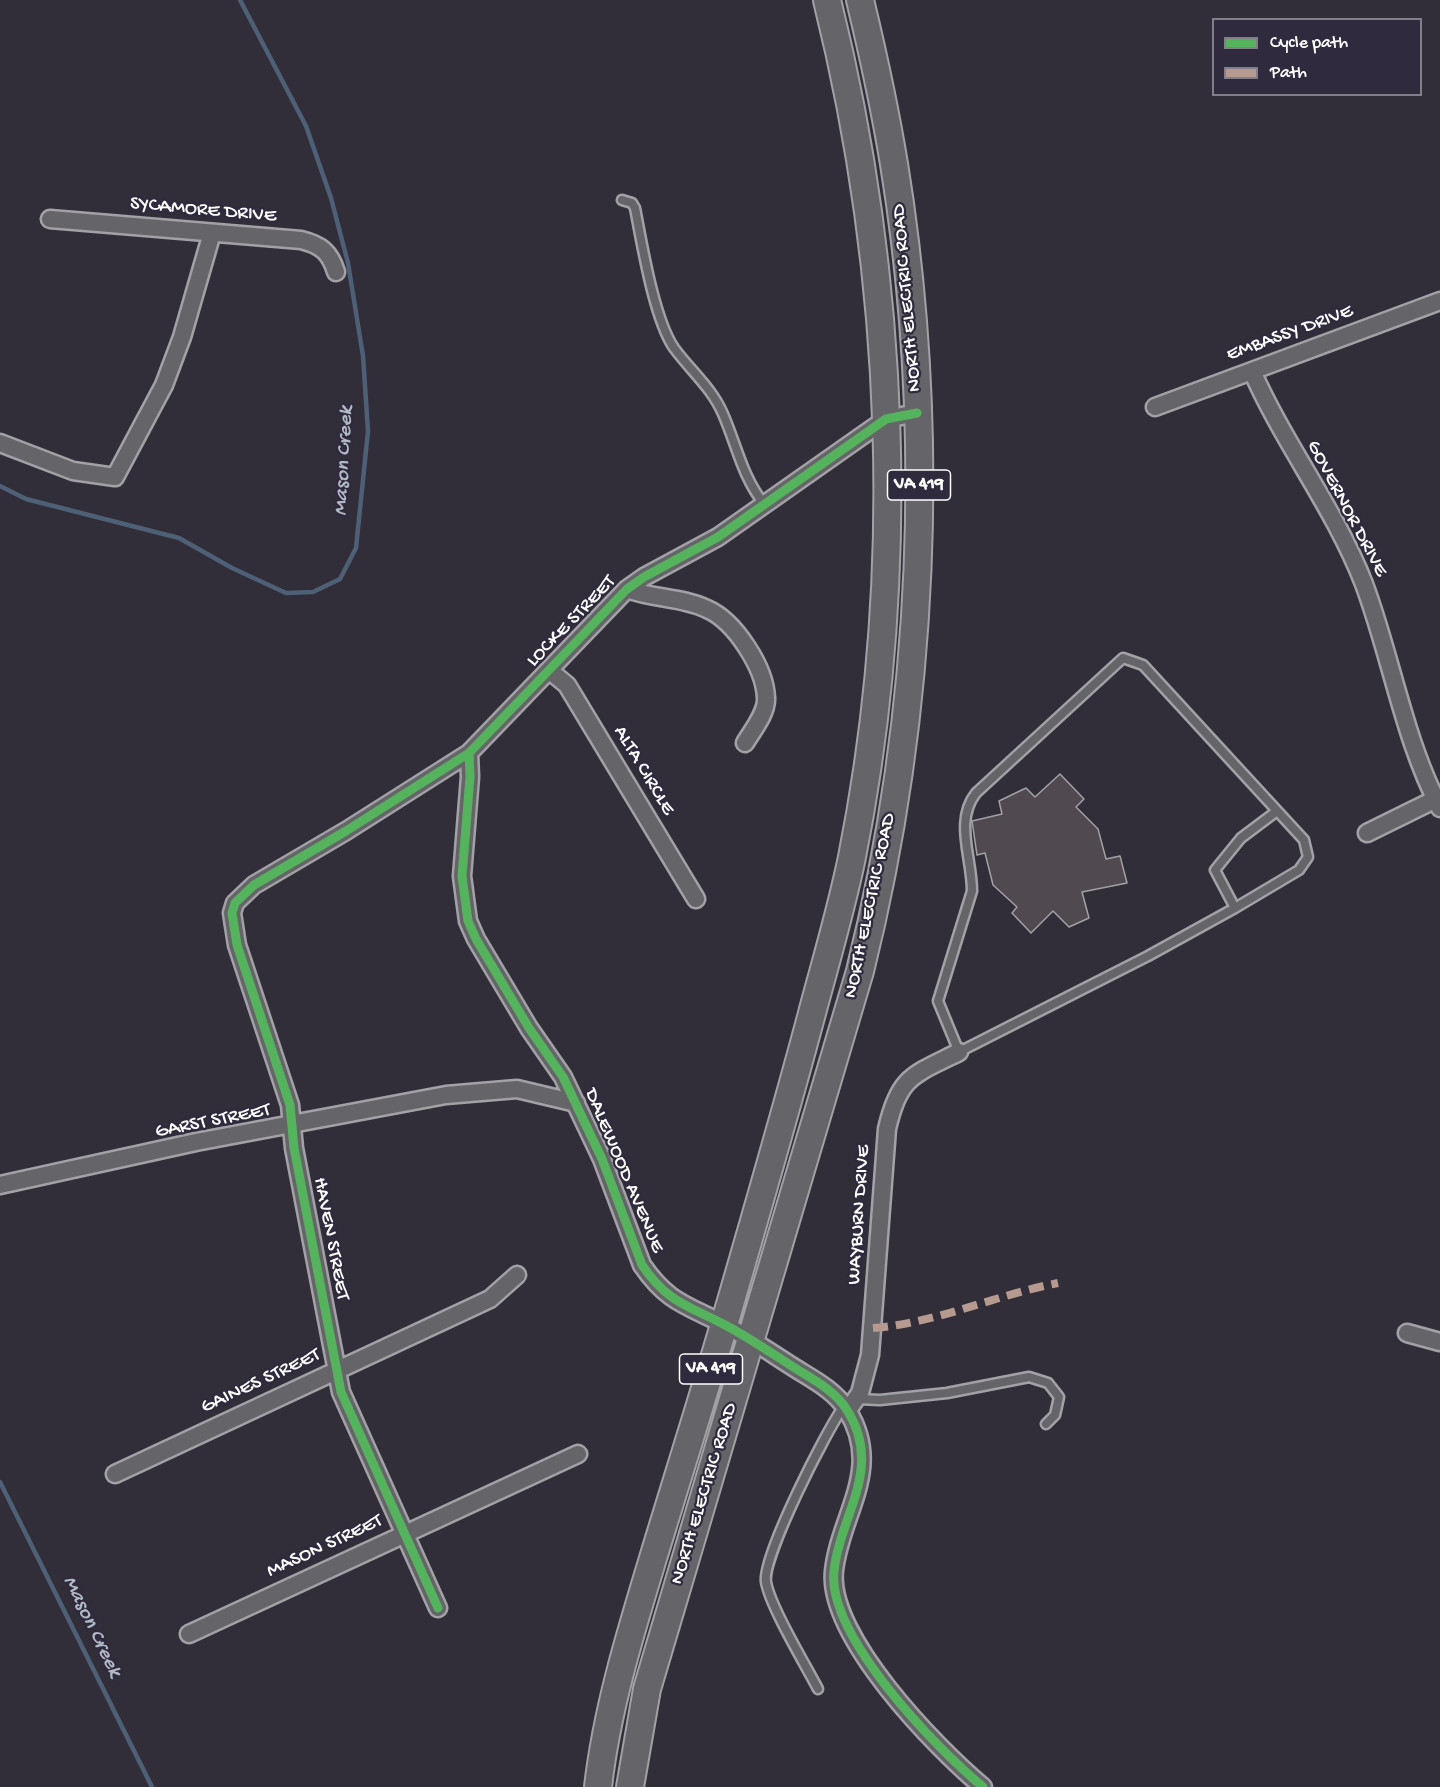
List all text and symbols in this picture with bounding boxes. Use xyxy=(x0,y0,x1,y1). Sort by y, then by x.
legend xyxy=(1212,18,1422,96)
text: Cycle path xyxy=(1270,33,1348,54)
text: Path xyxy=(1270,63,1307,84)
street label: SYCAMORE DRIVE xyxy=(129,193,277,229)
street label: NORTH ELECTRIC ROAD xyxy=(888,203,928,393)
street label: EMBASSY DRIVE xyxy=(1223,300,1357,368)
water label: Mason Creek xyxy=(330,406,360,516)
street label: GOVERNOR DRIVE xyxy=(1300,437,1392,581)
road number: VA 419 xyxy=(888,470,950,500)
street label: LOCKE STREET xyxy=(522,571,622,673)
street label: ALTA CIRCLE xyxy=(607,722,679,820)
street label: NORTH ELECTRIC ROAD xyxy=(840,811,902,1001)
street label: DALEWOOD AVENUE xyxy=(578,1085,668,1257)
street label: GARST STREET xyxy=(153,1099,273,1145)
street label: WAYBURN DRIVE xyxy=(843,1144,877,1286)
street label: HAVEN STREET xyxy=(306,1176,354,1302)
street label: GAINES STREET xyxy=(198,1344,324,1420)
road number: VA 419 xyxy=(680,1354,742,1384)
street label: NORTH ELECTRIC ROAD xyxy=(666,1400,744,1588)
street label: MASON STREET xyxy=(263,1510,387,1584)
water label: Mason Creek xyxy=(56,1572,126,1682)

